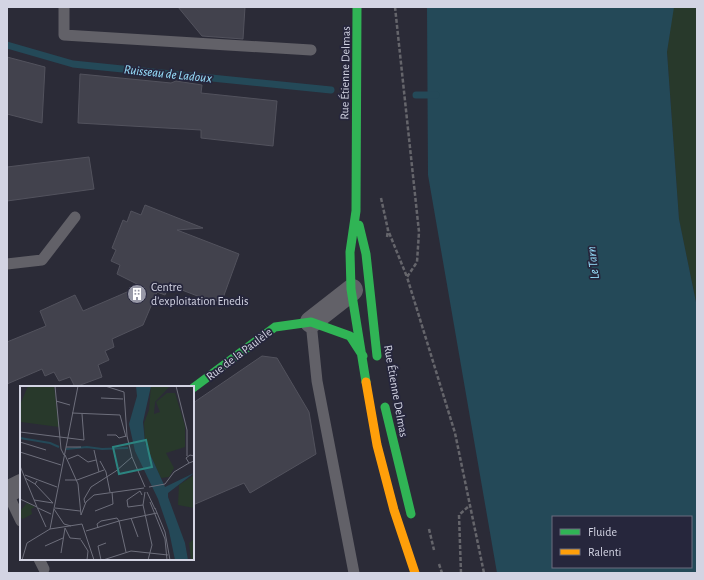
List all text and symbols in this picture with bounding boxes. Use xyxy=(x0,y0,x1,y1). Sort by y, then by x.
street label: Rue Étienne Delmas xyxy=(337,26,352,120)
water label: Ruisseau de Ladoux xyxy=(123,63,213,86)
water label: Le Tarn xyxy=(585,246,602,280)
place label: Centre d'exploitation Enedis xyxy=(151,281,248,307)
building icon: Centre d'exploitation Enedis xyxy=(126,283,148,305)
street label: Rue de la Paulèle xyxy=(204,325,274,383)
street label: Rue Étienne Delmas xyxy=(382,344,411,438)
inset map xyxy=(20,386,194,560)
legend xyxy=(552,516,692,568)
text: Fluide xyxy=(588,526,617,538)
text: Ralenti xyxy=(588,546,621,558)

